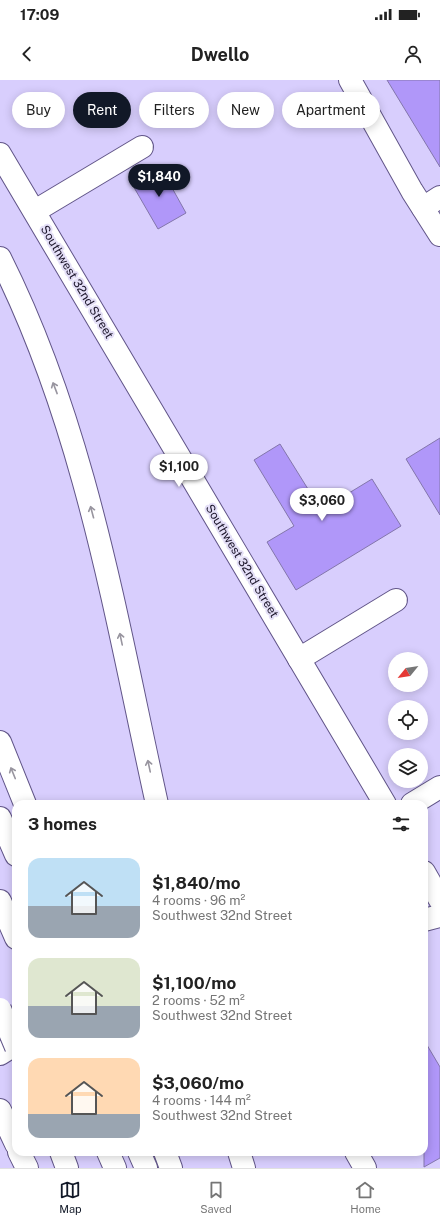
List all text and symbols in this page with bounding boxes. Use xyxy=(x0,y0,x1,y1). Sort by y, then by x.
text: 17:09 xyxy=(20,6,59,23)
icon: back xyxy=(16,43,38,65)
icon: person xyxy=(402,43,424,65)
text: Dwello xyxy=(191,44,249,65)
chip: Buy xyxy=(12,92,65,128)
chip: Rent xyxy=(73,92,131,128)
chip: Filters xyxy=(139,92,209,128)
chip: New xyxy=(217,92,274,128)
chip: Apartment xyxy=(282,92,380,128)
pin: $1,840 xyxy=(126,164,192,198)
text: $1,840 xyxy=(137,169,181,184)
street label: Southwest 32nd Street xyxy=(38,223,117,341)
one-way arrow xyxy=(50,382,58,394)
pin: $1,100 xyxy=(146,454,212,488)
text: $1,100 xyxy=(159,459,199,474)
pin: $3,060 xyxy=(289,488,355,522)
text: $3,060 xyxy=(299,493,345,508)
street label: Southwest 32nd Street xyxy=(203,502,282,620)
one-way arrow xyxy=(88,506,95,519)
one-way arrow xyxy=(117,633,125,646)
north arrow xyxy=(388,652,428,692)
map controls xyxy=(388,652,428,788)
button: locate xyxy=(388,700,428,740)
button: layers xyxy=(388,748,428,788)
one-way arrow xyxy=(144,760,152,773)
one-way arrow xyxy=(8,767,16,779)
icon: filters xyxy=(390,813,412,835)
text: 3 homes xyxy=(28,814,97,834)
text: $1,840/mo xyxy=(152,873,241,893)
icon: home xyxy=(60,874,108,922)
text: 4 rooms · 96 m² xyxy=(152,893,245,908)
text: Southwest 32nd Street xyxy=(152,908,292,923)
text: $1,100/mo xyxy=(152,973,236,993)
icon: home xyxy=(60,974,108,1022)
text: 2 rooms · 52 m² xyxy=(152,993,245,1008)
text: Southwest 32nd Street xyxy=(152,1008,292,1023)
text: $3,060/mo xyxy=(152,1073,244,1093)
icon: home xyxy=(60,1074,108,1122)
text: 4 rooms · 144 m² xyxy=(152,1093,251,1108)
text: Southwest 32nd Street xyxy=(152,1108,292,1123)
tab: Map xyxy=(59,1179,82,1215)
tab: Saved xyxy=(200,1179,232,1215)
tab: Home xyxy=(350,1179,381,1215)

